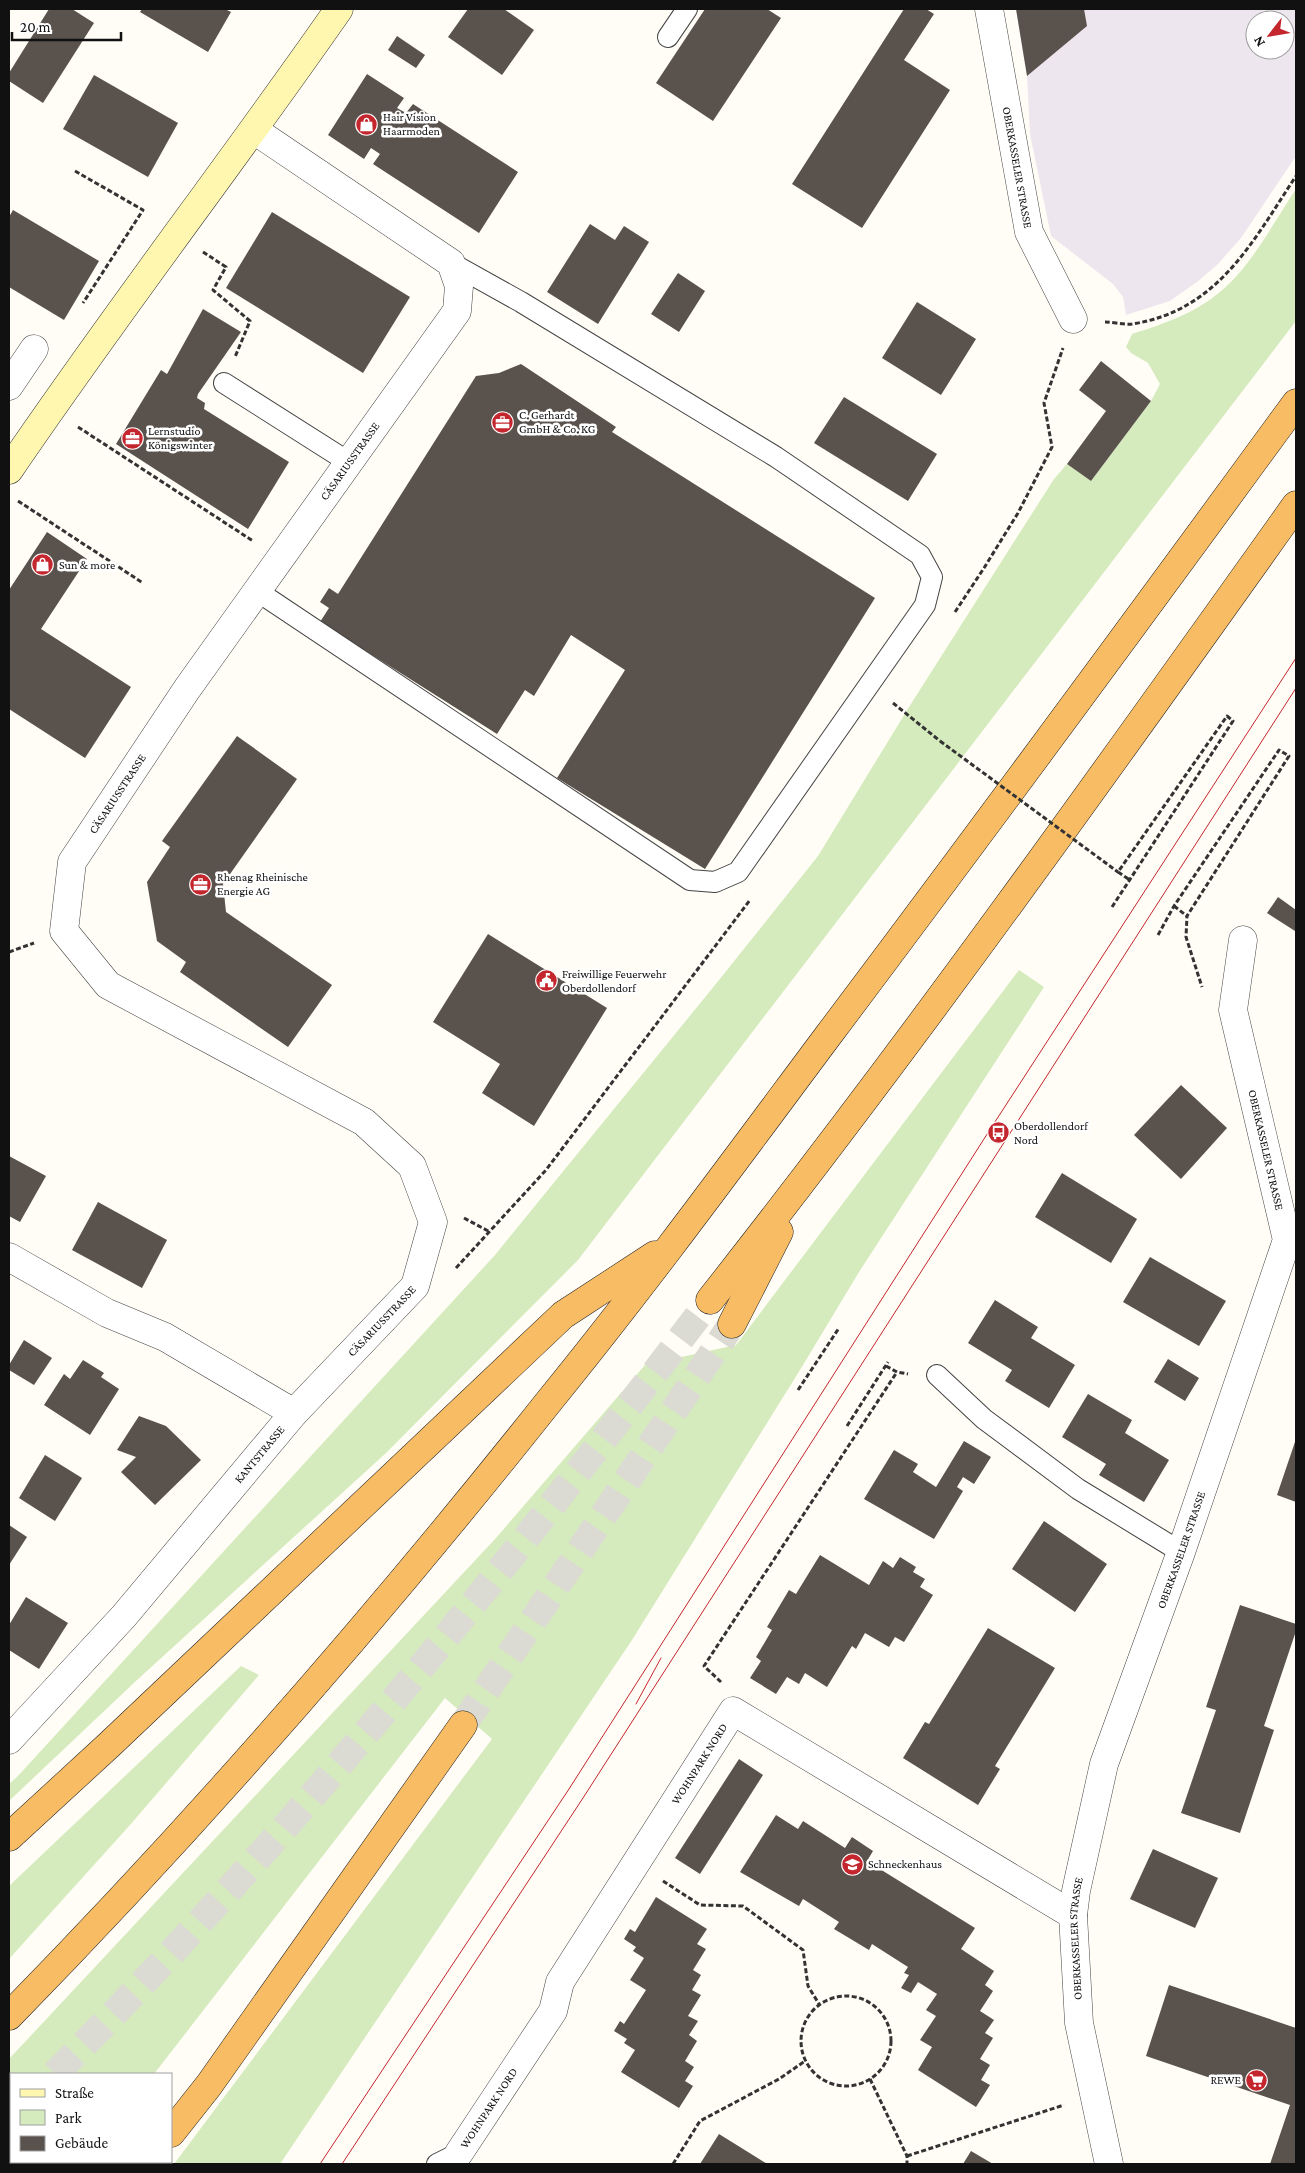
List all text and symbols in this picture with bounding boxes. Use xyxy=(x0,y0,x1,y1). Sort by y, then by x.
scale bar xyxy=(12,10,121,42)
north arrow xyxy=(1245,10,1295,60)
text: 20 m xyxy=(20,19,51,35)
text: N xyxy=(1249,33,1268,50)
street label: OBERKASSELER STRASSE xyxy=(1000,106,1035,230)
place label: Hair Vision Haarmoden xyxy=(383,110,440,138)
shop icon: Hair Vision Haarmoden xyxy=(355,112,379,136)
place label: C. Gerhardt GmbH & Co. KG xyxy=(519,408,596,436)
office icon: C. Gerhardt GmbH & Co. KG xyxy=(491,410,515,434)
street label: CÄSARIUSSTRASSE xyxy=(317,419,383,503)
place label: Lernstudio Königswinter xyxy=(148,424,213,452)
office icon: Lernstudio Königswinter xyxy=(120,426,144,450)
shop icon: Sun & more xyxy=(31,553,55,577)
place label: Sun & more xyxy=(59,558,115,572)
street label: CÄSARIUSSTRASSE xyxy=(86,751,149,836)
place label: Rhenag Rheinische Energie AG xyxy=(217,870,308,898)
office icon: Rhenag Rheinische Energie AG xyxy=(189,872,213,896)
place label: Freiwillige Feuerwehr Oberdollendorf xyxy=(562,967,667,995)
public building icon: Freiwillige Feuerwehr Oberdollendorf xyxy=(534,969,558,993)
street label: OBERKASSELER STRASSE xyxy=(1245,1088,1287,1212)
place label: Oberdollendorf Nord xyxy=(1014,1119,1089,1147)
bus stop icon: Oberdollendorf Nord xyxy=(986,1121,1010,1145)
street label: CÄSARIUSSTRASSE xyxy=(345,1282,419,1359)
street label: KANTSTRASSE xyxy=(231,1422,288,1486)
street label: OBERKASSELER STRASSE xyxy=(1154,1489,1208,1611)
street label: WOHNPARK NORD xyxy=(668,1721,730,1807)
school or university icon: Schneckenhaus xyxy=(840,1852,864,1876)
place label: Schneckenhaus xyxy=(868,1857,942,1871)
street label: OBERKASSELER STRASSE xyxy=(1066,1875,1086,2000)
street label: WOHNPARK NORD xyxy=(457,2065,520,2151)
supermarket icon: REWE xyxy=(1245,2068,1269,2092)
legend xyxy=(10,2073,172,2163)
place label: REWE xyxy=(1210,2073,1241,2087)
text: Straße xyxy=(55,2085,94,2101)
text: Park xyxy=(55,2110,82,2126)
text: Gebäude xyxy=(55,2135,109,2151)

